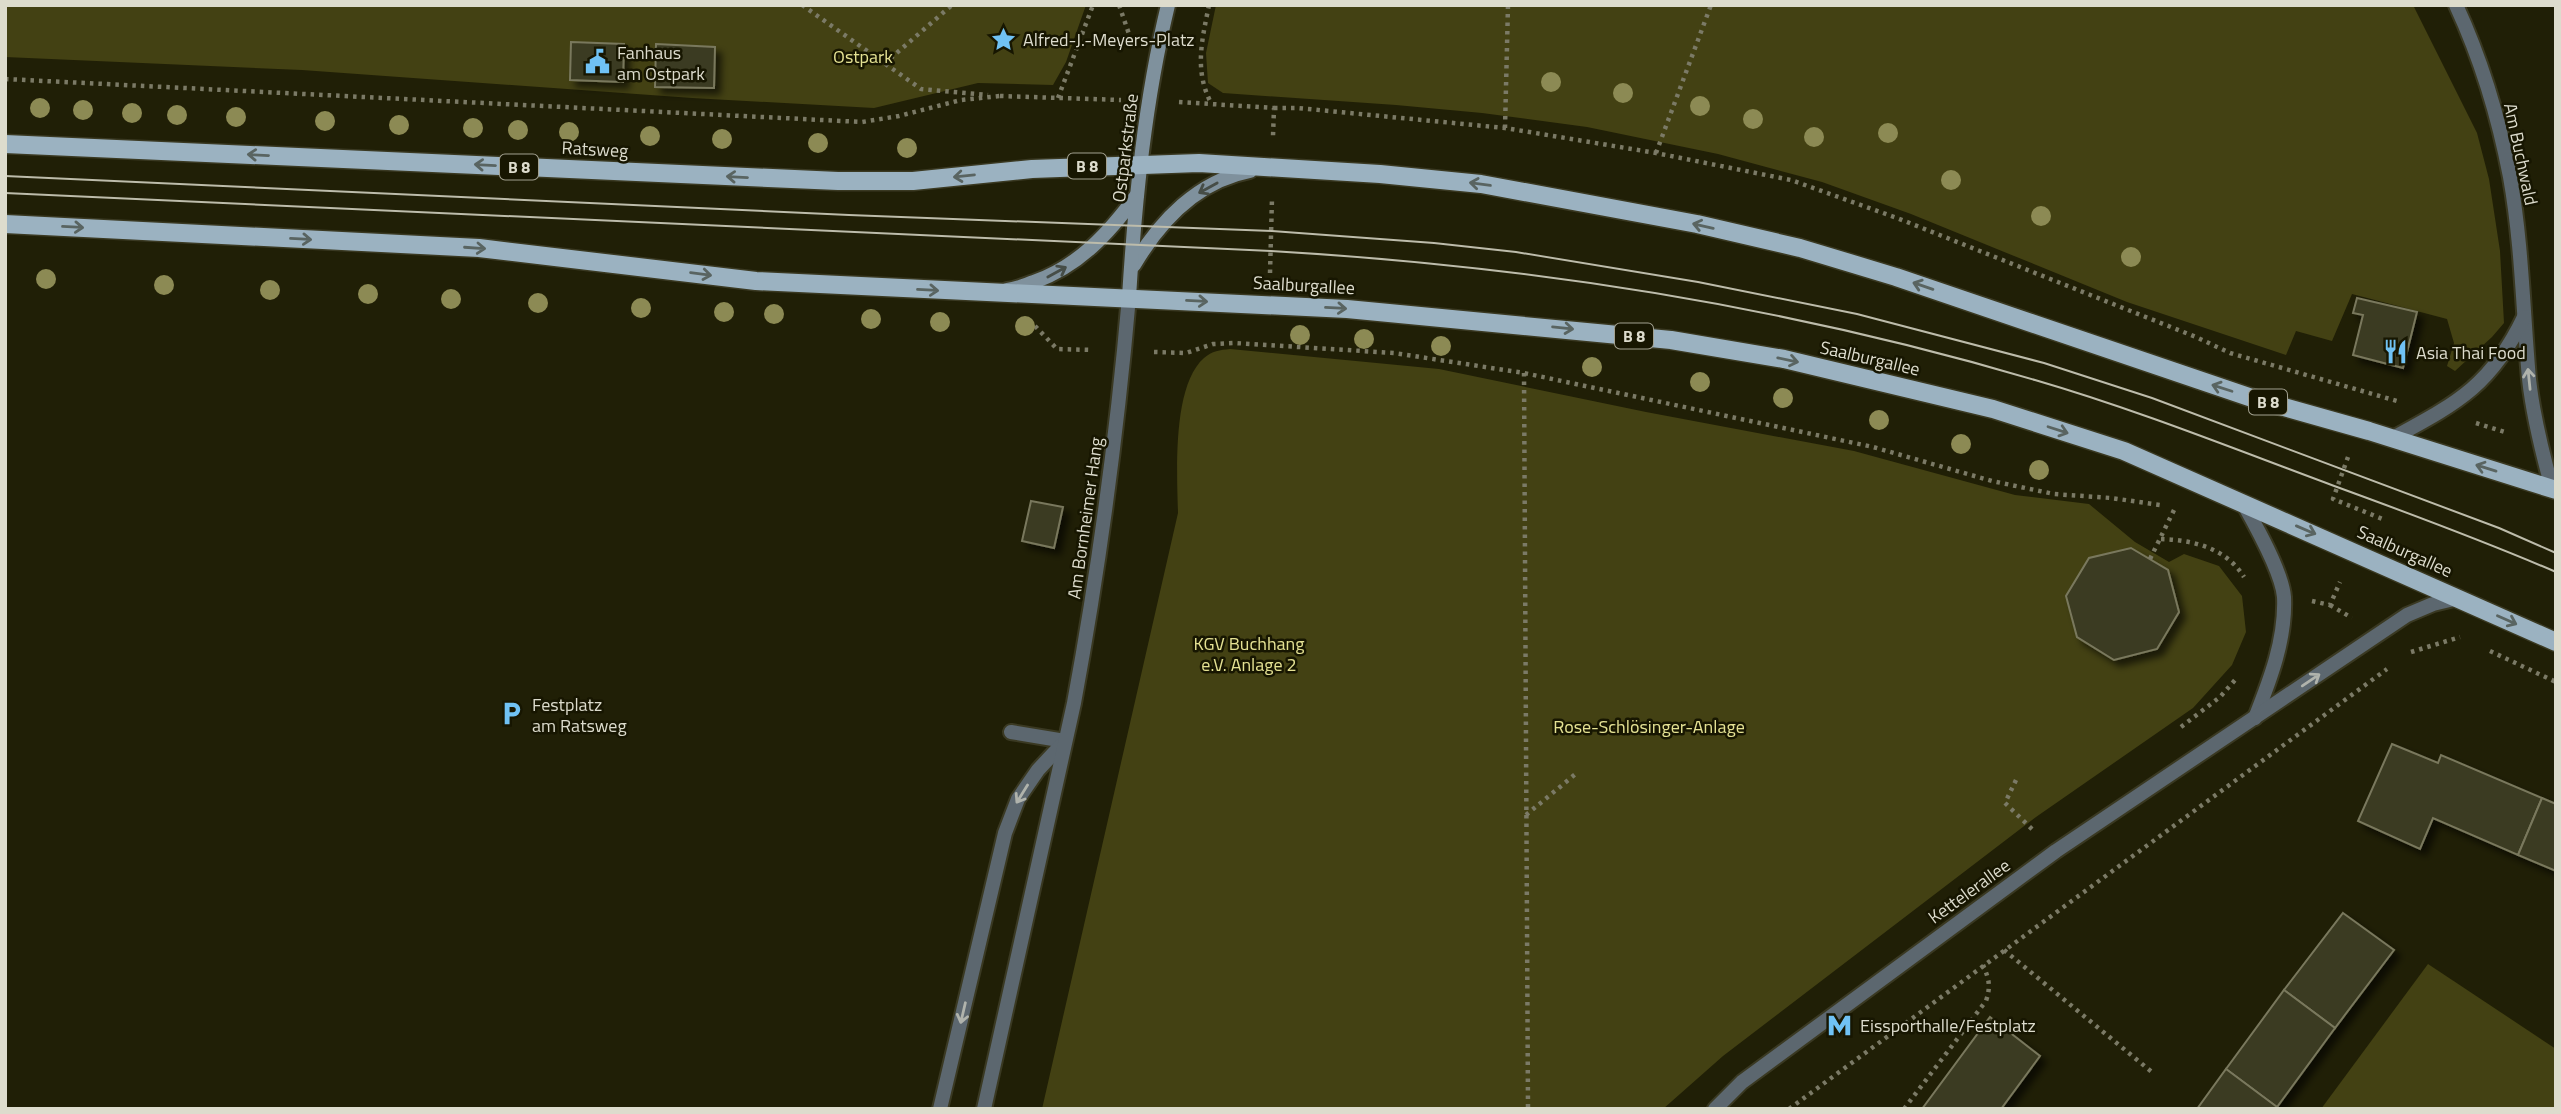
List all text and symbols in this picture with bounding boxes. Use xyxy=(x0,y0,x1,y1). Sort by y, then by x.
place icon: Alfred-J.-Meyers-Platz xyxy=(989,25,1017,53)
place label: Alfred-J.-Meyers-Platz xyxy=(1023,26,1194,53)
place label: Fanhaus am Ostpark xyxy=(617,39,705,87)
park label: Ostpark xyxy=(833,43,893,70)
public building icon: Fanhaus am Ostpark xyxy=(583,48,611,76)
street label: Ostparkstraße xyxy=(1105,92,1145,204)
street label: Am Buchwald xyxy=(2497,100,2545,208)
street label: Ratsweg xyxy=(561,134,629,164)
one-way arrow xyxy=(247,149,270,162)
road number: B 8 xyxy=(500,154,538,180)
road number: B 8 xyxy=(1068,154,1106,178)
one-way arrow xyxy=(474,159,497,172)
one-way arrow xyxy=(726,170,749,183)
one-way arrow xyxy=(953,170,976,183)
one-way arrow xyxy=(1469,178,1492,191)
one-way arrow xyxy=(1199,181,1219,195)
one-way arrow xyxy=(1692,218,1715,232)
one-way arrow xyxy=(62,221,85,234)
one-way arrow xyxy=(289,232,312,245)
one-way arrow xyxy=(463,242,486,255)
one-way arrow xyxy=(1047,265,1067,279)
one-way arrow xyxy=(689,267,712,280)
street label: Saalburgallee xyxy=(1252,269,1356,301)
one-way arrow xyxy=(1912,279,1934,291)
one-way arrow xyxy=(916,284,939,297)
one-way arrow xyxy=(1185,294,1208,307)
one-way arrow xyxy=(1324,302,1347,315)
one-way arrow xyxy=(1551,322,1573,335)
road number: B 8 xyxy=(1615,324,1653,348)
street label: Saalburgallee xyxy=(1817,333,1923,383)
restaurant icon: Asia Thai Food xyxy=(2382,338,2410,366)
place label: Asia Thai Food xyxy=(2416,339,2526,366)
one-way arrow xyxy=(1776,354,1799,368)
one-way arrow xyxy=(2523,369,2536,391)
one-way arrow xyxy=(2211,381,2233,393)
road number: B 8 xyxy=(2249,390,2287,414)
one-way arrow xyxy=(2047,424,2069,437)
street label: Am Bornheimer Hang xyxy=(1060,435,1110,601)
one-way arrow xyxy=(2476,460,2498,473)
street label: Saalburgallee xyxy=(2353,518,2457,584)
one-way arrow xyxy=(2295,524,2316,537)
one-way arrow xyxy=(2495,614,2517,627)
park label: KGV Buchhang e.V. Anlage 2 xyxy=(1193,630,1305,678)
one-way arrow xyxy=(2301,673,2320,687)
place label: Festplatz am Ratsweg xyxy=(532,691,627,739)
parking icon: Festplatz am Ratsweg xyxy=(498,700,526,728)
park label: Rose-Schlösinger-Anlage xyxy=(1553,713,1745,740)
one-way arrow xyxy=(1015,784,1030,803)
street label: Kettelerallee xyxy=(1922,852,2016,930)
one-way arrow xyxy=(956,1001,969,1024)
metro station icon: Eissporthalle/Festplatz xyxy=(1826,1011,1854,1039)
place label: Eissporthalle/Festplatz xyxy=(1860,1012,2036,1039)

